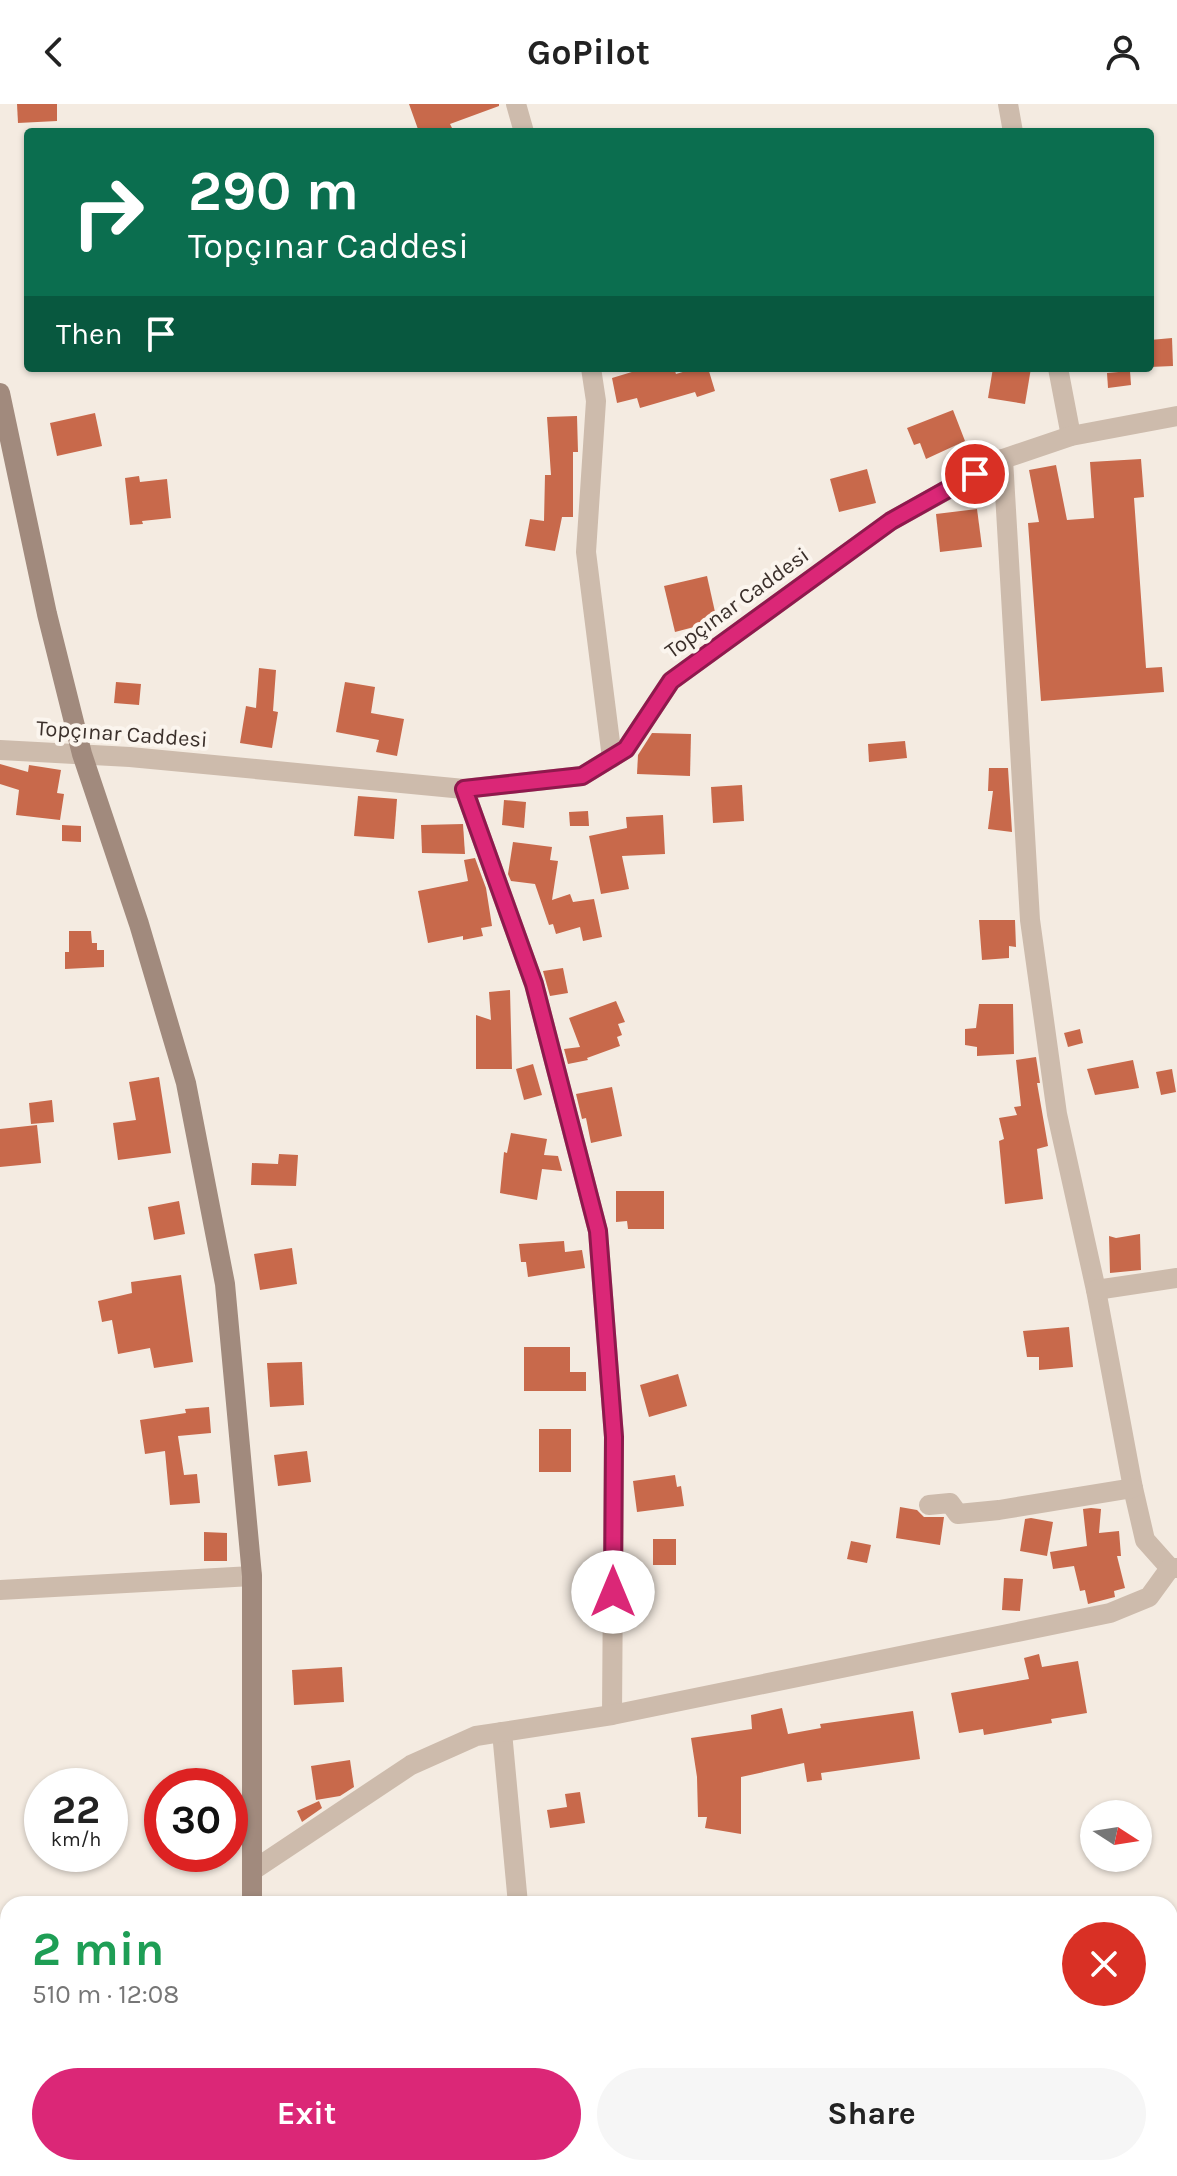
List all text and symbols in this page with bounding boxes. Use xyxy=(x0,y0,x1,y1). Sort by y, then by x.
icon: back xyxy=(32,30,76,74)
icon: person xyxy=(1101,30,1145,74)
text: GoPilot xyxy=(527,31,650,73)
text: 290 m xyxy=(188,158,359,223)
icon: right xyxy=(56,160,160,264)
text: Topçınar Caddesi xyxy=(188,225,469,267)
icon: arrive xyxy=(139,312,183,356)
text: Then xyxy=(56,316,123,352)
pin xyxy=(941,440,1009,508)
icon: arrive xyxy=(953,452,997,496)
street label: Topçınar Caddesi xyxy=(660,542,814,664)
street label: Topçınar Caddesi xyxy=(35,715,209,753)
position arrow xyxy=(571,1550,655,1634)
speed limit sign: 30 xyxy=(144,1768,248,1872)
text: 22 xyxy=(52,1786,100,1833)
north arrow xyxy=(1080,1800,1152,1872)
map controls xyxy=(1080,1800,1152,1872)
text: km/h xyxy=(51,1828,101,1851)
text: 2 min xyxy=(32,1921,164,1977)
button: close xyxy=(1062,1922,1146,2006)
text: 510 m · 12:08 xyxy=(32,1979,179,2010)
button: Exit xyxy=(32,2068,581,2160)
button: Share xyxy=(597,2068,1146,2160)

